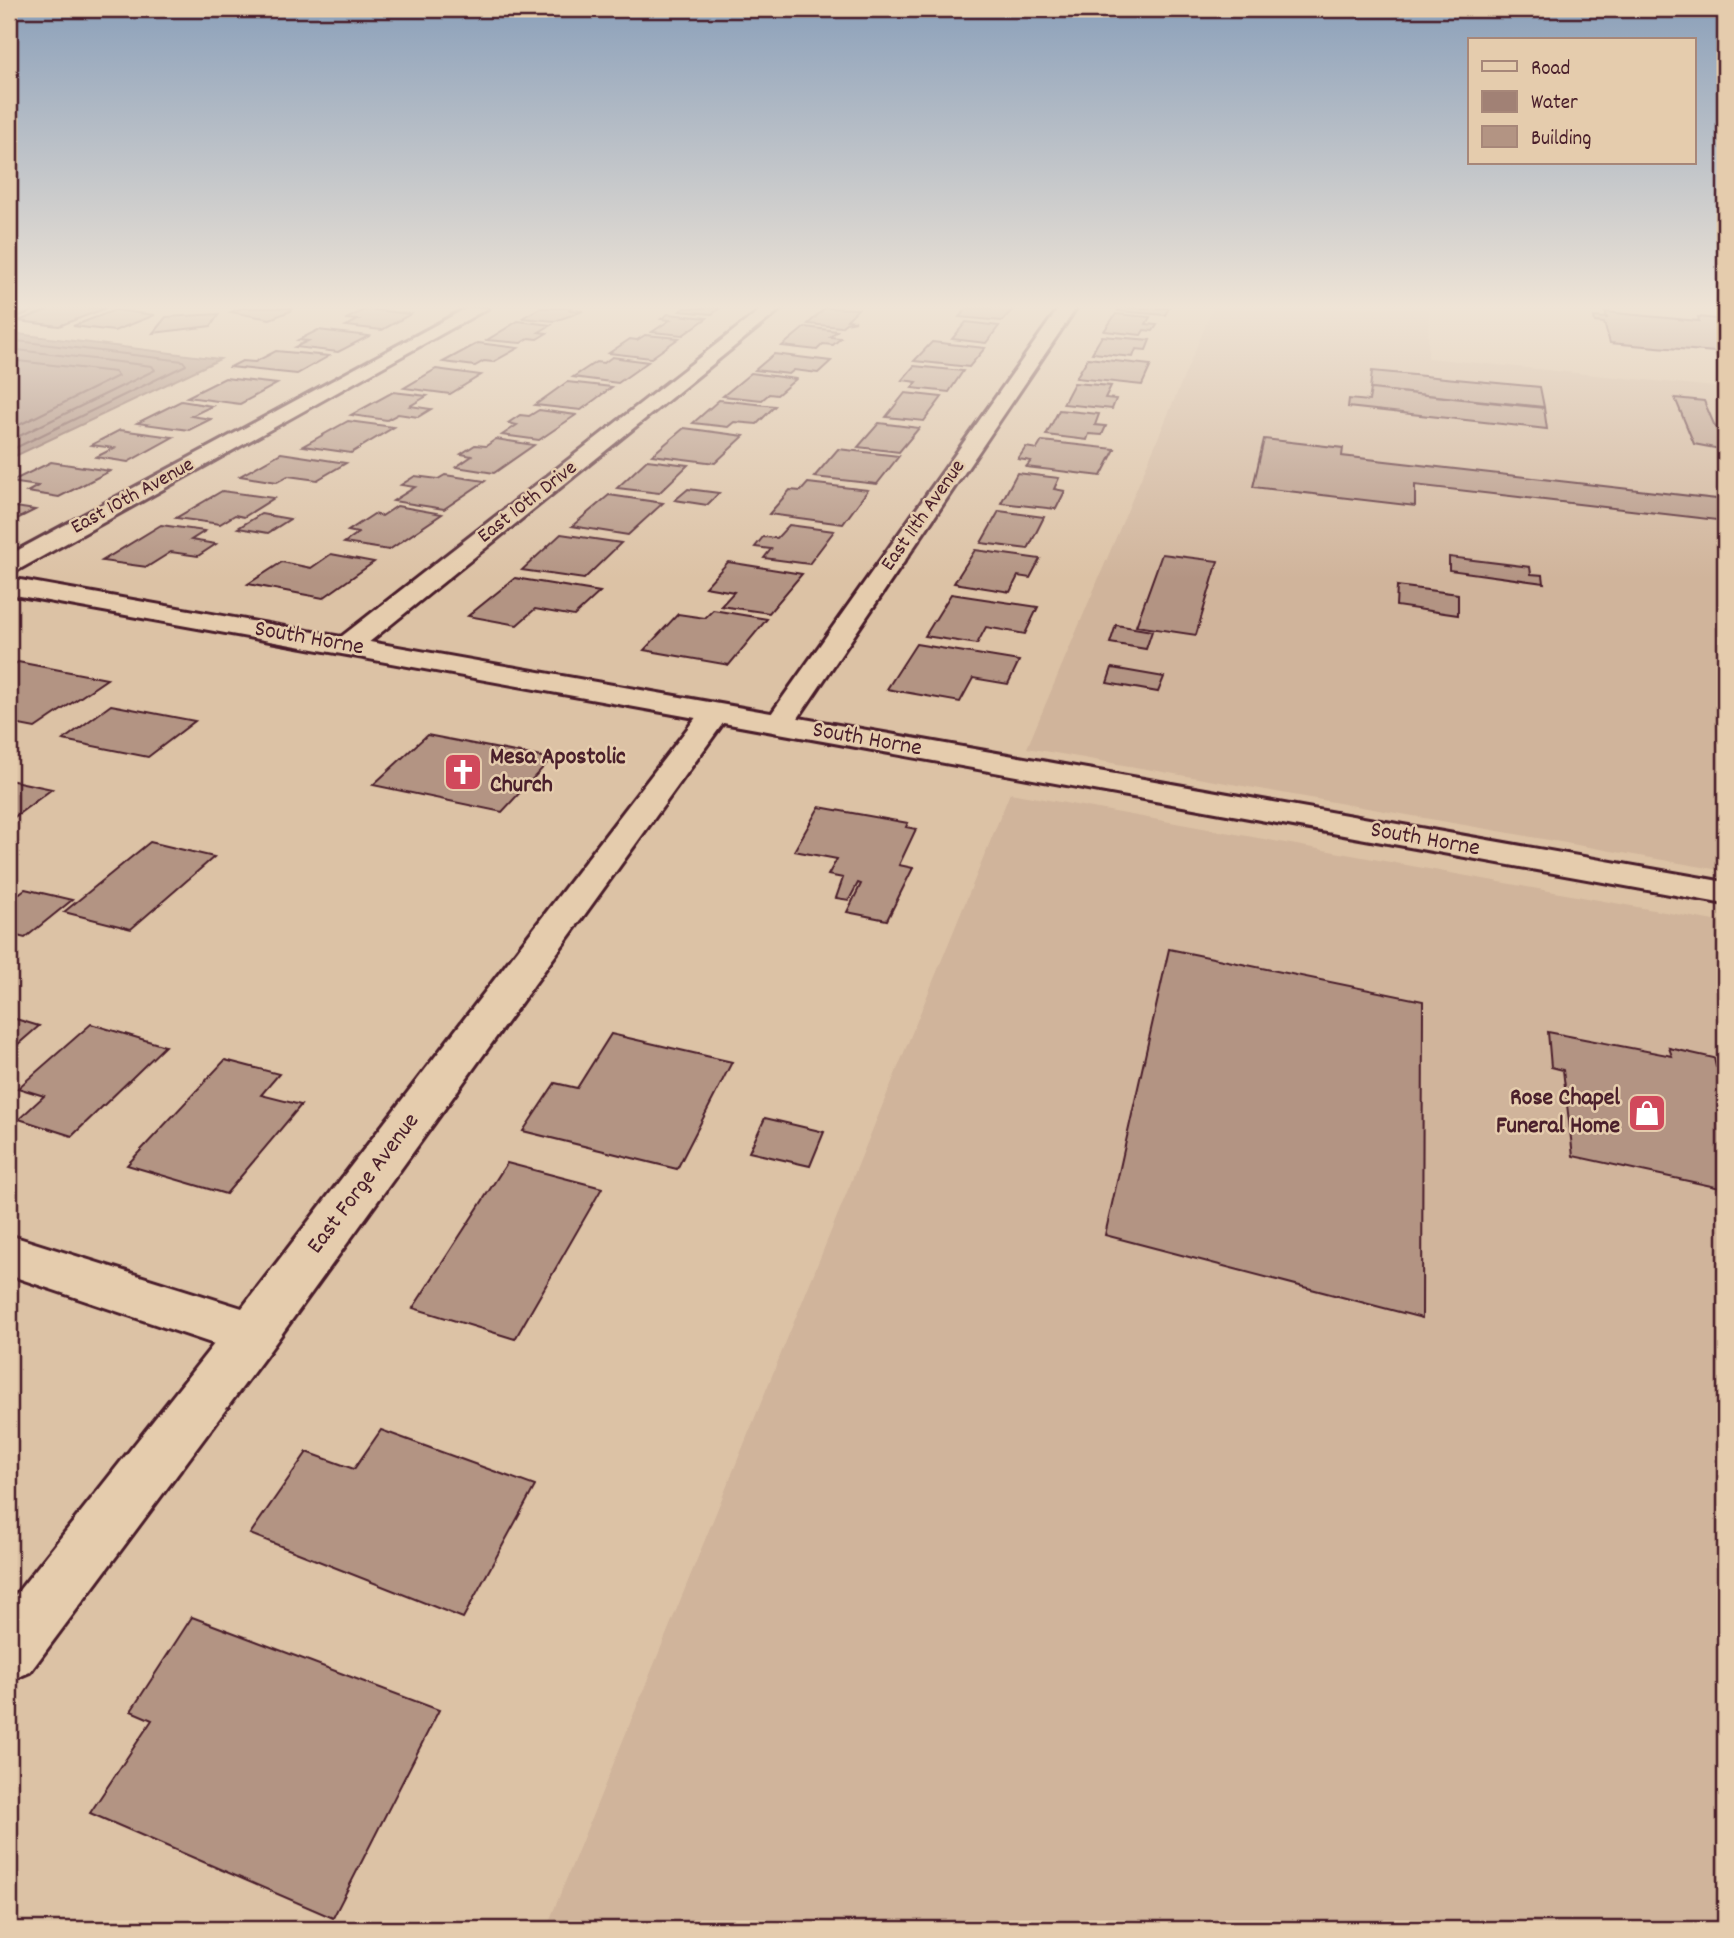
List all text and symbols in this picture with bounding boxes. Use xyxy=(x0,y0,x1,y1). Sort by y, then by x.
legend xyxy=(1468,38,1696,164)
text: Road xyxy=(1531,55,1570,85)
text: Water xyxy=(1531,89,1578,119)
text: Building xyxy=(1531,125,1591,155)
street label: East 10th Avenue xyxy=(66,451,200,543)
street label: East 10th Drive xyxy=(472,454,584,552)
street label: East 11th Avenue xyxy=(875,454,973,578)
street label: South Horne xyxy=(252,613,366,665)
street label: South Horne xyxy=(810,714,924,766)
place label: Mesa Apostolic Church xyxy=(490,741,626,803)
church icon: Mesa Apostolic Church xyxy=(442,751,484,793)
street label: South Horne xyxy=(1368,814,1482,866)
place label: Rose Chapel Funeral Home xyxy=(1496,1082,1620,1144)
shop icon: Rose Chapel Funeral Home xyxy=(1626,1092,1668,1134)
street label: East Forge Avenue xyxy=(300,1106,428,1262)

